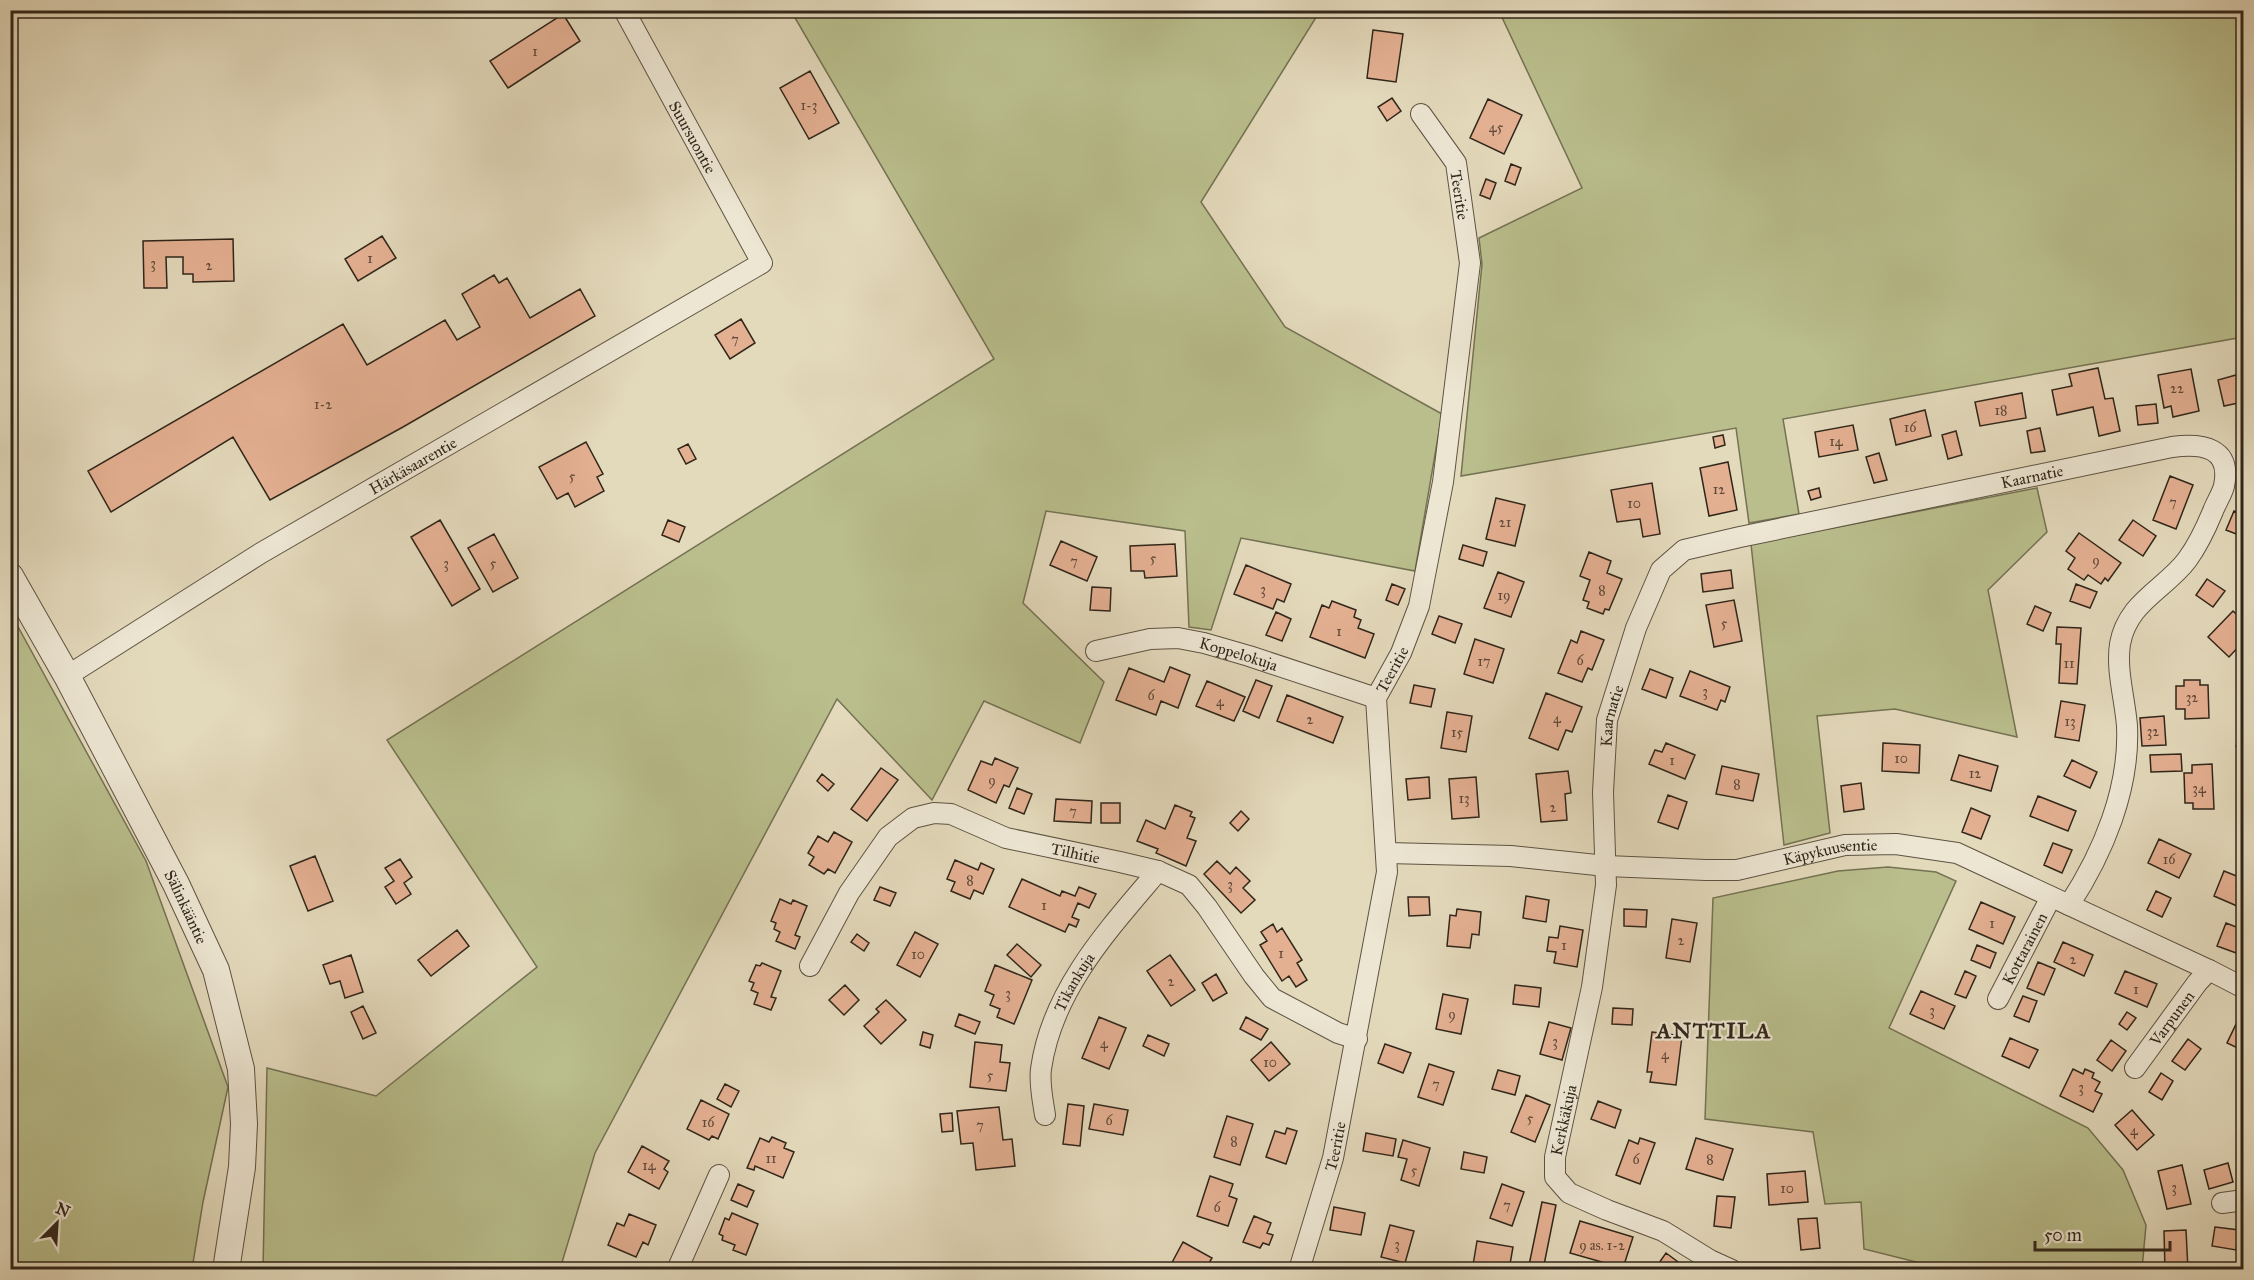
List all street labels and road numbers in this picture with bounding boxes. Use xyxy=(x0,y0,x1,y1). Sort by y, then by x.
street label: Suursuontie xyxy=(665,98,720,177)
street label: Teeritie xyxy=(1446,169,1473,222)
street label: Härkäsaarentie xyxy=(366,433,460,498)
street label: Kaarnatie xyxy=(1999,461,2065,492)
street label: Koppelokuja xyxy=(1197,633,1280,675)
street label: Teeritie xyxy=(1372,644,1413,696)
street label: Kaarnatie xyxy=(1597,682,1628,747)
street label: Käpykuusentie xyxy=(1781,835,1878,869)
street label: Tilhitie xyxy=(1049,839,1102,868)
street label: Sälinkääntie xyxy=(160,867,212,947)
street label: Kottarainen xyxy=(1998,909,2051,988)
street label: Tikankuja xyxy=(1050,949,1099,1015)
street label: Varpunen xyxy=(2145,987,2198,1050)
street label: Kerkkäkuja xyxy=(1547,1083,1581,1157)
street label: Teeritie xyxy=(1321,1120,1350,1173)

